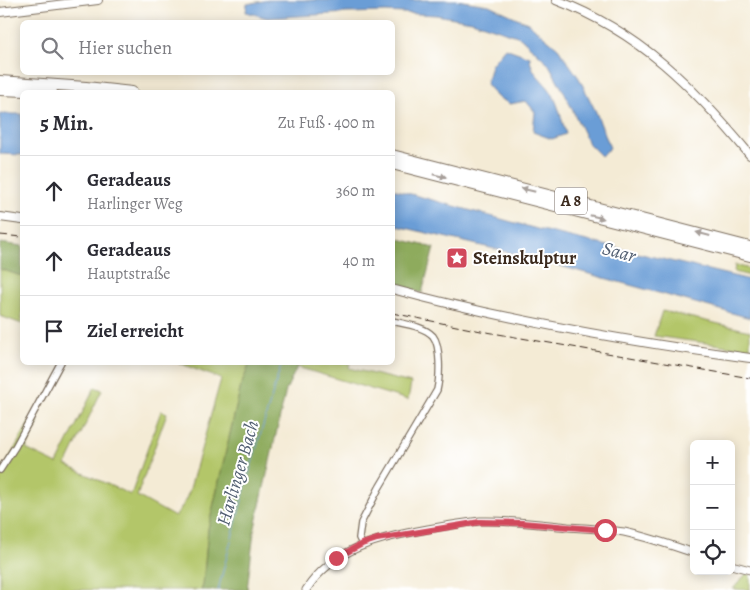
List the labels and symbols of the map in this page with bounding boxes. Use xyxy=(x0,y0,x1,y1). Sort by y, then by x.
one-way arrow xyxy=(432,172,447,180)
one-way arrow xyxy=(521,185,536,193)
road number: A 8 xyxy=(555,188,587,215)
one-way arrow xyxy=(590,213,605,221)
one-way arrow xyxy=(695,230,710,238)
water label: Saar xyxy=(600,235,640,269)
place icon: Steinskulptur xyxy=(445,246,469,270)
place label: Steinskulptur xyxy=(473,246,577,270)
water label: Harlinger Bach xyxy=(211,417,265,529)
route start xyxy=(594,519,617,542)
route end xyxy=(325,547,348,570)

